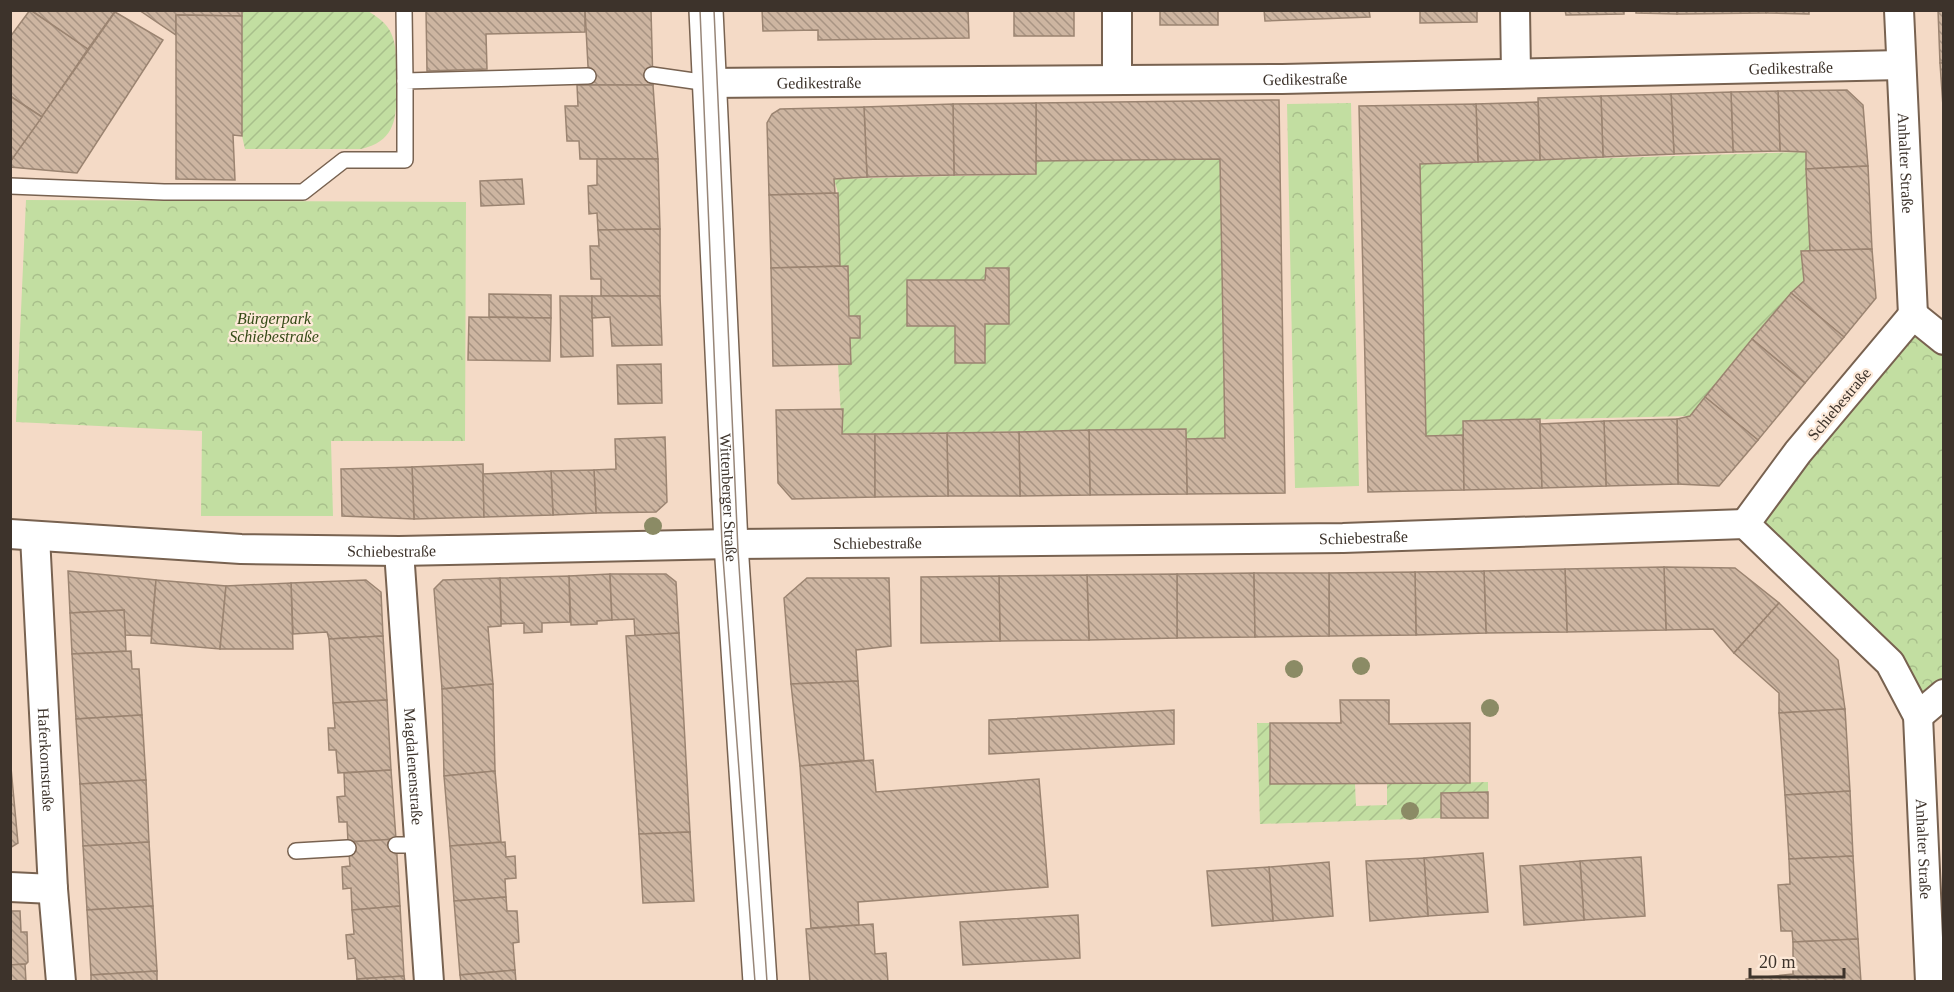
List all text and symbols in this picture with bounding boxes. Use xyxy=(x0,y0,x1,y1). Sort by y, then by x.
street label: Gedikestraße xyxy=(1748,58,1833,77)
street label: Gedikestraße xyxy=(1263,69,1347,88)
street label: Gedikestraße xyxy=(777,73,861,91)
street label: Anhalter Straße xyxy=(1895,112,1917,214)
park label: Bürgerpark Schiebestraße xyxy=(229,310,319,345)
street label: Schiebestraße xyxy=(1804,365,1874,443)
street label: Wittenberger Straße xyxy=(717,433,741,562)
street label: Schiebestraße xyxy=(1319,527,1408,547)
street label: Schiebestraße xyxy=(833,534,922,552)
street label: Schiebestraße xyxy=(347,542,436,560)
street label: Haferkornstraße xyxy=(35,707,58,812)
street label: Magdalenenstraße xyxy=(401,707,427,826)
street label: Anhalter Straße xyxy=(1913,798,1935,900)
scale bar xyxy=(1750,941,1844,979)
text: 20 m xyxy=(1759,952,1796,972)

